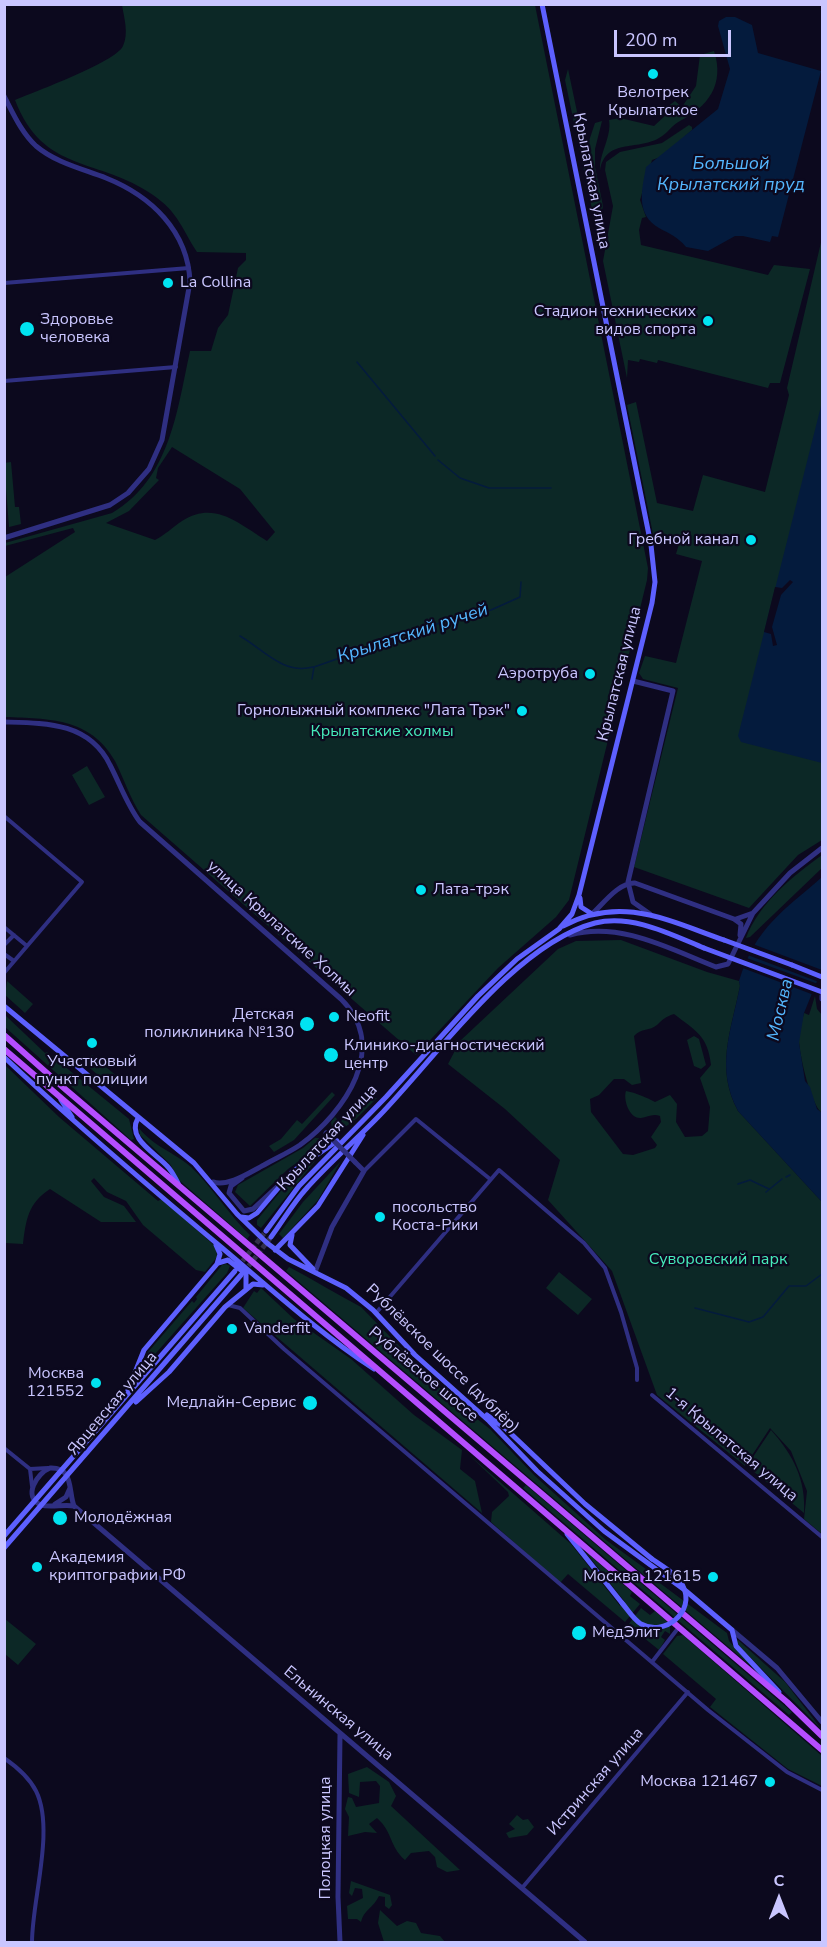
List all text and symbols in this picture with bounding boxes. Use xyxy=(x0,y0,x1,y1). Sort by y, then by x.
scale bar xyxy=(617,18,734,56)
text: 200 m xyxy=(625,28,677,52)
marker: Велотрек Крылатское xyxy=(646,67,660,81)
place label: Велотрек Крылатское xyxy=(608,83,698,121)
street label: Крылатская улица xyxy=(568,111,614,251)
water label: Большой Крылатский пруд xyxy=(657,154,805,196)
place label: La Collina xyxy=(180,273,251,293)
marker: La Collina xyxy=(161,276,175,290)
place label: Стадион технических видов спорта xyxy=(534,302,696,340)
place label: Здоровье человека xyxy=(40,310,113,348)
marker: Стадион технических видов спорта xyxy=(701,314,715,328)
marker: Здоровье человека xyxy=(18,320,36,338)
place label: Гребной канал xyxy=(628,530,739,550)
marker: Гребной канал xyxy=(744,533,758,547)
water label: Крылатский ручей xyxy=(335,599,491,669)
street label: Крылатская улица xyxy=(594,605,646,743)
place label: Аэротруба xyxy=(497,664,578,684)
marker: Аэротруба xyxy=(583,667,597,681)
place label: Горнолыжный комплекс "Лата Трэк" xyxy=(237,701,510,721)
marker: Горнолыжный комплекс "Лата Трэк" xyxy=(515,704,529,718)
park label: Крылатские холмы xyxy=(310,722,454,742)
street label: улица Крылатские Холмы xyxy=(203,857,359,1001)
place label: Лата-трэк xyxy=(433,880,509,900)
marker: Лата-трэк xyxy=(414,883,428,897)
water label: Москва xyxy=(763,977,799,1043)
place label: Детская поликлиника №130 xyxy=(144,1005,294,1043)
place label: Neofit xyxy=(346,1007,390,1027)
marker: Neofit xyxy=(327,1010,341,1024)
marker: Детская поликлиника №130 xyxy=(298,1015,316,1033)
marker: Участковый пункт полиции xyxy=(85,1036,99,1050)
place label: Клинико-диагностический центр xyxy=(344,1036,545,1074)
marker: Клинико-диагностический центр xyxy=(322,1046,340,1064)
place label: Участковый пункт полиции xyxy=(36,1052,148,1090)
street label: Крылатская улица xyxy=(274,1081,382,1195)
place label: посольство Коста-Рики xyxy=(392,1198,478,1236)
marker: посольство Коста-Рики xyxy=(373,1210,387,1224)
park label: Суворовский парк xyxy=(649,1250,787,1270)
street label: Рублёвское шоссе (дублёр) xyxy=(361,1281,523,1437)
place label: Vanderfit xyxy=(244,1319,310,1339)
marker: Vanderfit xyxy=(225,1322,239,1336)
street label: Рублёвское шоссе xyxy=(364,1323,482,1427)
street label: Ярцевская улица xyxy=(64,1348,162,1460)
place label: Москва 121552 xyxy=(26,1364,84,1402)
marker: Москва 121552 xyxy=(89,1376,103,1390)
street label: 1-я Крылатская улица xyxy=(661,1384,801,1506)
place label: Медлайн-Сервис xyxy=(166,1393,296,1413)
marker: Медлайн-Сервис xyxy=(301,1394,319,1412)
place label: Молодёжная xyxy=(74,1508,172,1528)
marker: Молодёжная xyxy=(51,1509,69,1527)
place label: Академия криптографии РФ xyxy=(49,1548,186,1586)
marker: Академия криптографии РФ xyxy=(30,1560,44,1574)
place label: Москва 121615 xyxy=(583,1567,701,1587)
marker: Москва 121615 xyxy=(706,1570,720,1584)
place label: МедЭлит xyxy=(592,1623,660,1643)
marker: МедЭлит xyxy=(570,1624,588,1642)
street label: Ельнинская улица xyxy=(279,1663,397,1765)
street label: Истринская улица xyxy=(544,1724,648,1840)
place label: Москва 121467 xyxy=(640,1772,758,1792)
marker: Москва 121467 xyxy=(763,1775,777,1789)
street label: Полоцкая улица xyxy=(316,1776,336,1900)
north arrow xyxy=(749,1869,809,1929)
text: С xyxy=(774,1870,784,1892)

